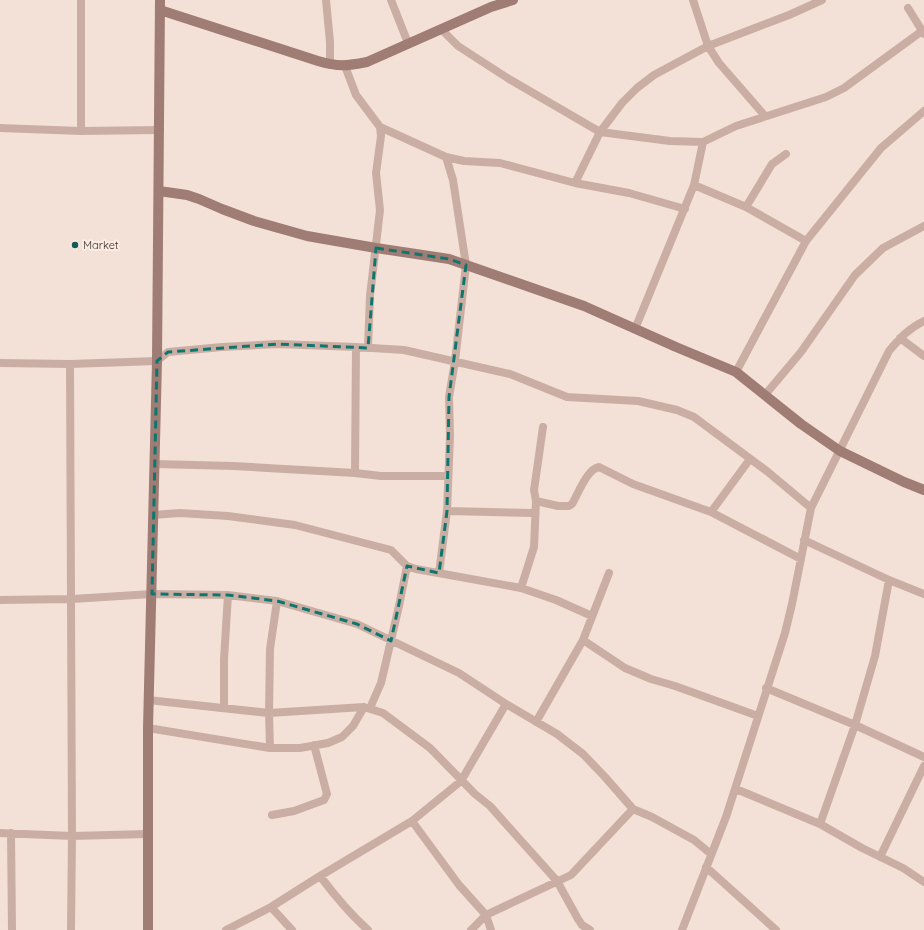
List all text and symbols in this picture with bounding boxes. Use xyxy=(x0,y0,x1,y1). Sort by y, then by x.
place label: Market xyxy=(83,238,119,252)
marker: Market xyxy=(70,240,80,250)

